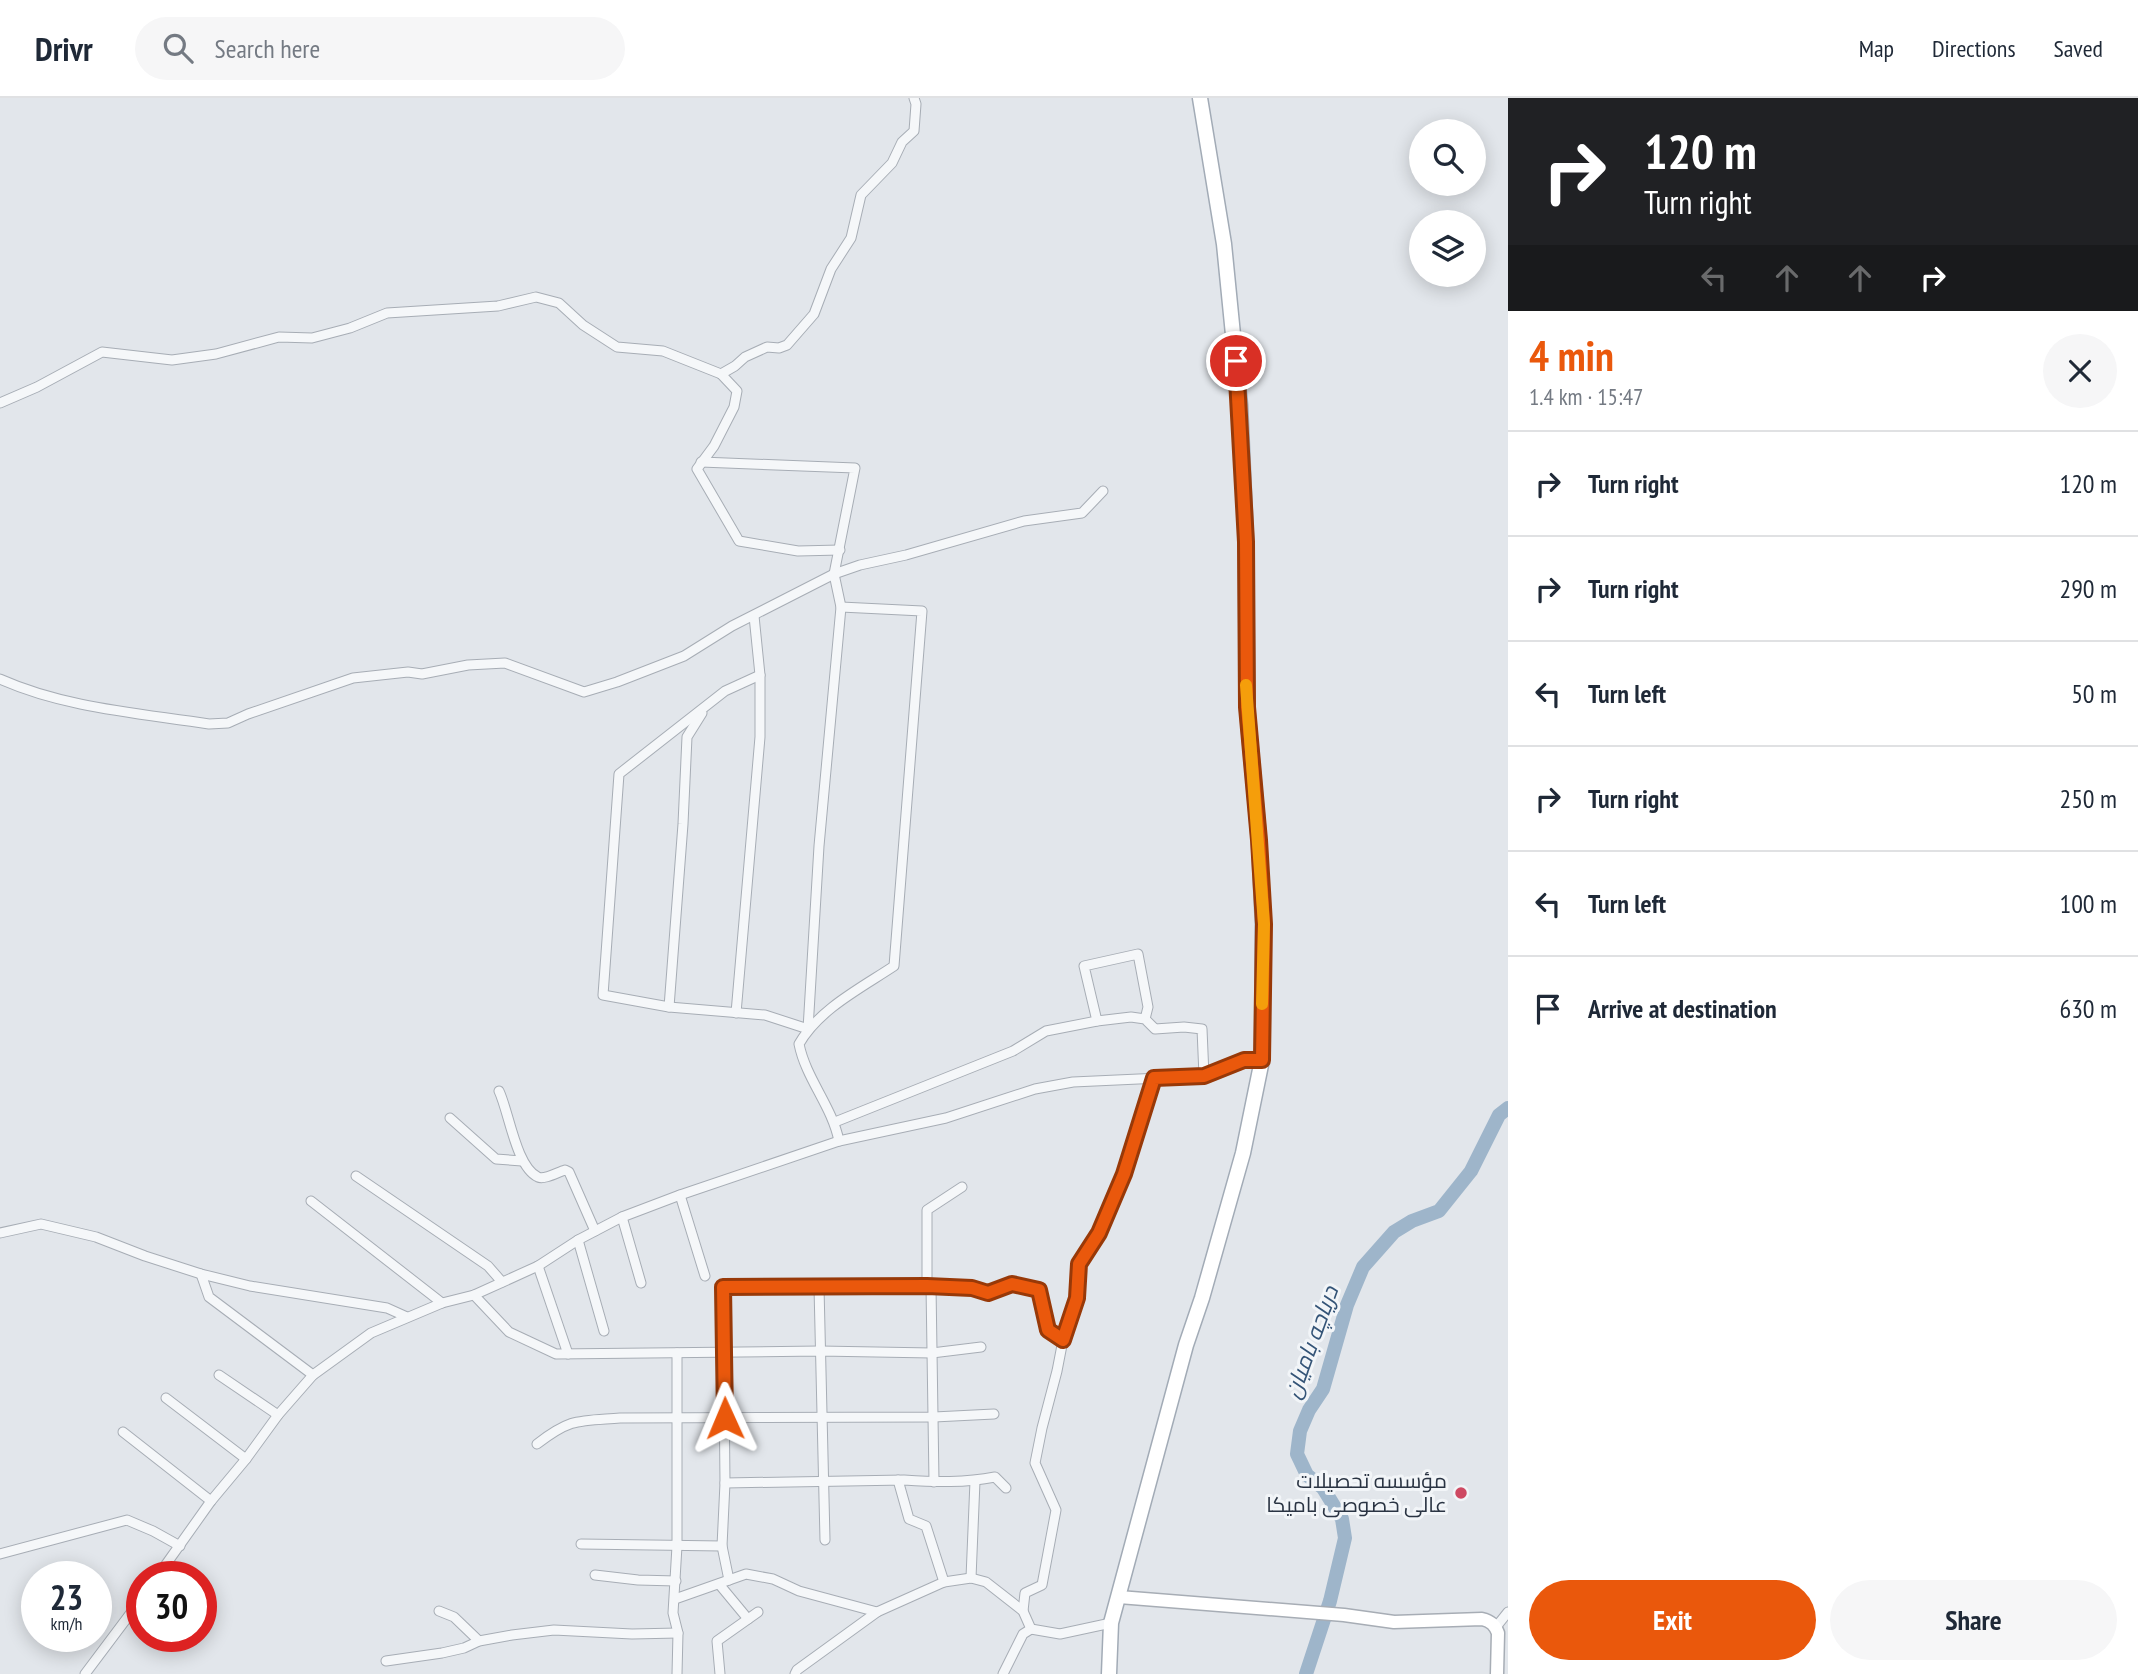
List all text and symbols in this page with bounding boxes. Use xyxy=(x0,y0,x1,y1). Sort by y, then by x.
search box xyxy=(135,17,625,80)
text: Drivr xyxy=(35,27,93,70)
icon: search xyxy=(159,29,197,67)
text: Search here xyxy=(215,32,320,65)
text: Map xyxy=(1859,33,1894,64)
text: Directions xyxy=(1932,33,2016,64)
text: Saved xyxy=(2054,33,2103,64)
map controls xyxy=(1409,119,1486,287)
button: search xyxy=(1409,119,1486,196)
text: 120 m xyxy=(1644,119,1757,183)
icon: right xyxy=(1529,126,1620,217)
text: Turn right xyxy=(1644,181,1752,223)
button: layers xyxy=(1409,210,1486,287)
icon: left xyxy=(1695,259,1733,297)
icon: ahead xyxy=(1768,259,1806,297)
icon: ahead xyxy=(1841,259,1879,297)
icon: right xyxy=(1914,259,1952,297)
text: 4 min xyxy=(1529,328,1614,383)
pin xyxy=(1206,331,1266,391)
button: close xyxy=(2043,334,2117,408)
icon: arrive xyxy=(1217,342,1255,380)
text: 1.4 km · 15:47 xyxy=(1529,382,1643,411)
icon: right xyxy=(1529,465,1567,503)
text: Turn right xyxy=(1588,467,1679,500)
text: 120 m xyxy=(2059,467,2117,500)
icon: right xyxy=(1529,570,1567,608)
text: Turn right xyxy=(1588,572,1679,605)
text: 290 m xyxy=(2059,572,2117,605)
icon: left xyxy=(1529,675,1567,713)
text: Turn left xyxy=(1588,677,1666,710)
text: 50 m xyxy=(2071,677,2117,710)
icon: right xyxy=(1529,780,1567,818)
text: Turn right xyxy=(1588,782,1679,815)
text: 250 m xyxy=(2059,782,2117,815)
icon: left xyxy=(1529,885,1567,923)
text: Turn left xyxy=(1588,887,1666,920)
text: 100 m xyxy=(2059,887,2117,920)
icon: arrive xyxy=(1529,990,1567,1028)
text: Arrive at destination xyxy=(1588,992,1777,1025)
text: 630 m xyxy=(2059,992,2117,1025)
water label: دریاچه بامیان xyxy=(1277,1281,1346,1403)
position arrow xyxy=(688,1381,762,1455)
place label: مؤسسه تحصیلات عالی خصوصی بامیکا xyxy=(1266,1467,1447,1518)
marker: مؤسسه تحصیلات عالی خصوصی بامیکا xyxy=(1453,1485,1469,1501)
speed limit sign: 30 xyxy=(126,1561,217,1652)
text: 23 xyxy=(50,1574,83,1620)
button: Exit xyxy=(1529,1580,1816,1660)
button: Share xyxy=(1830,1580,2117,1660)
text: km/h xyxy=(51,1612,82,1635)

